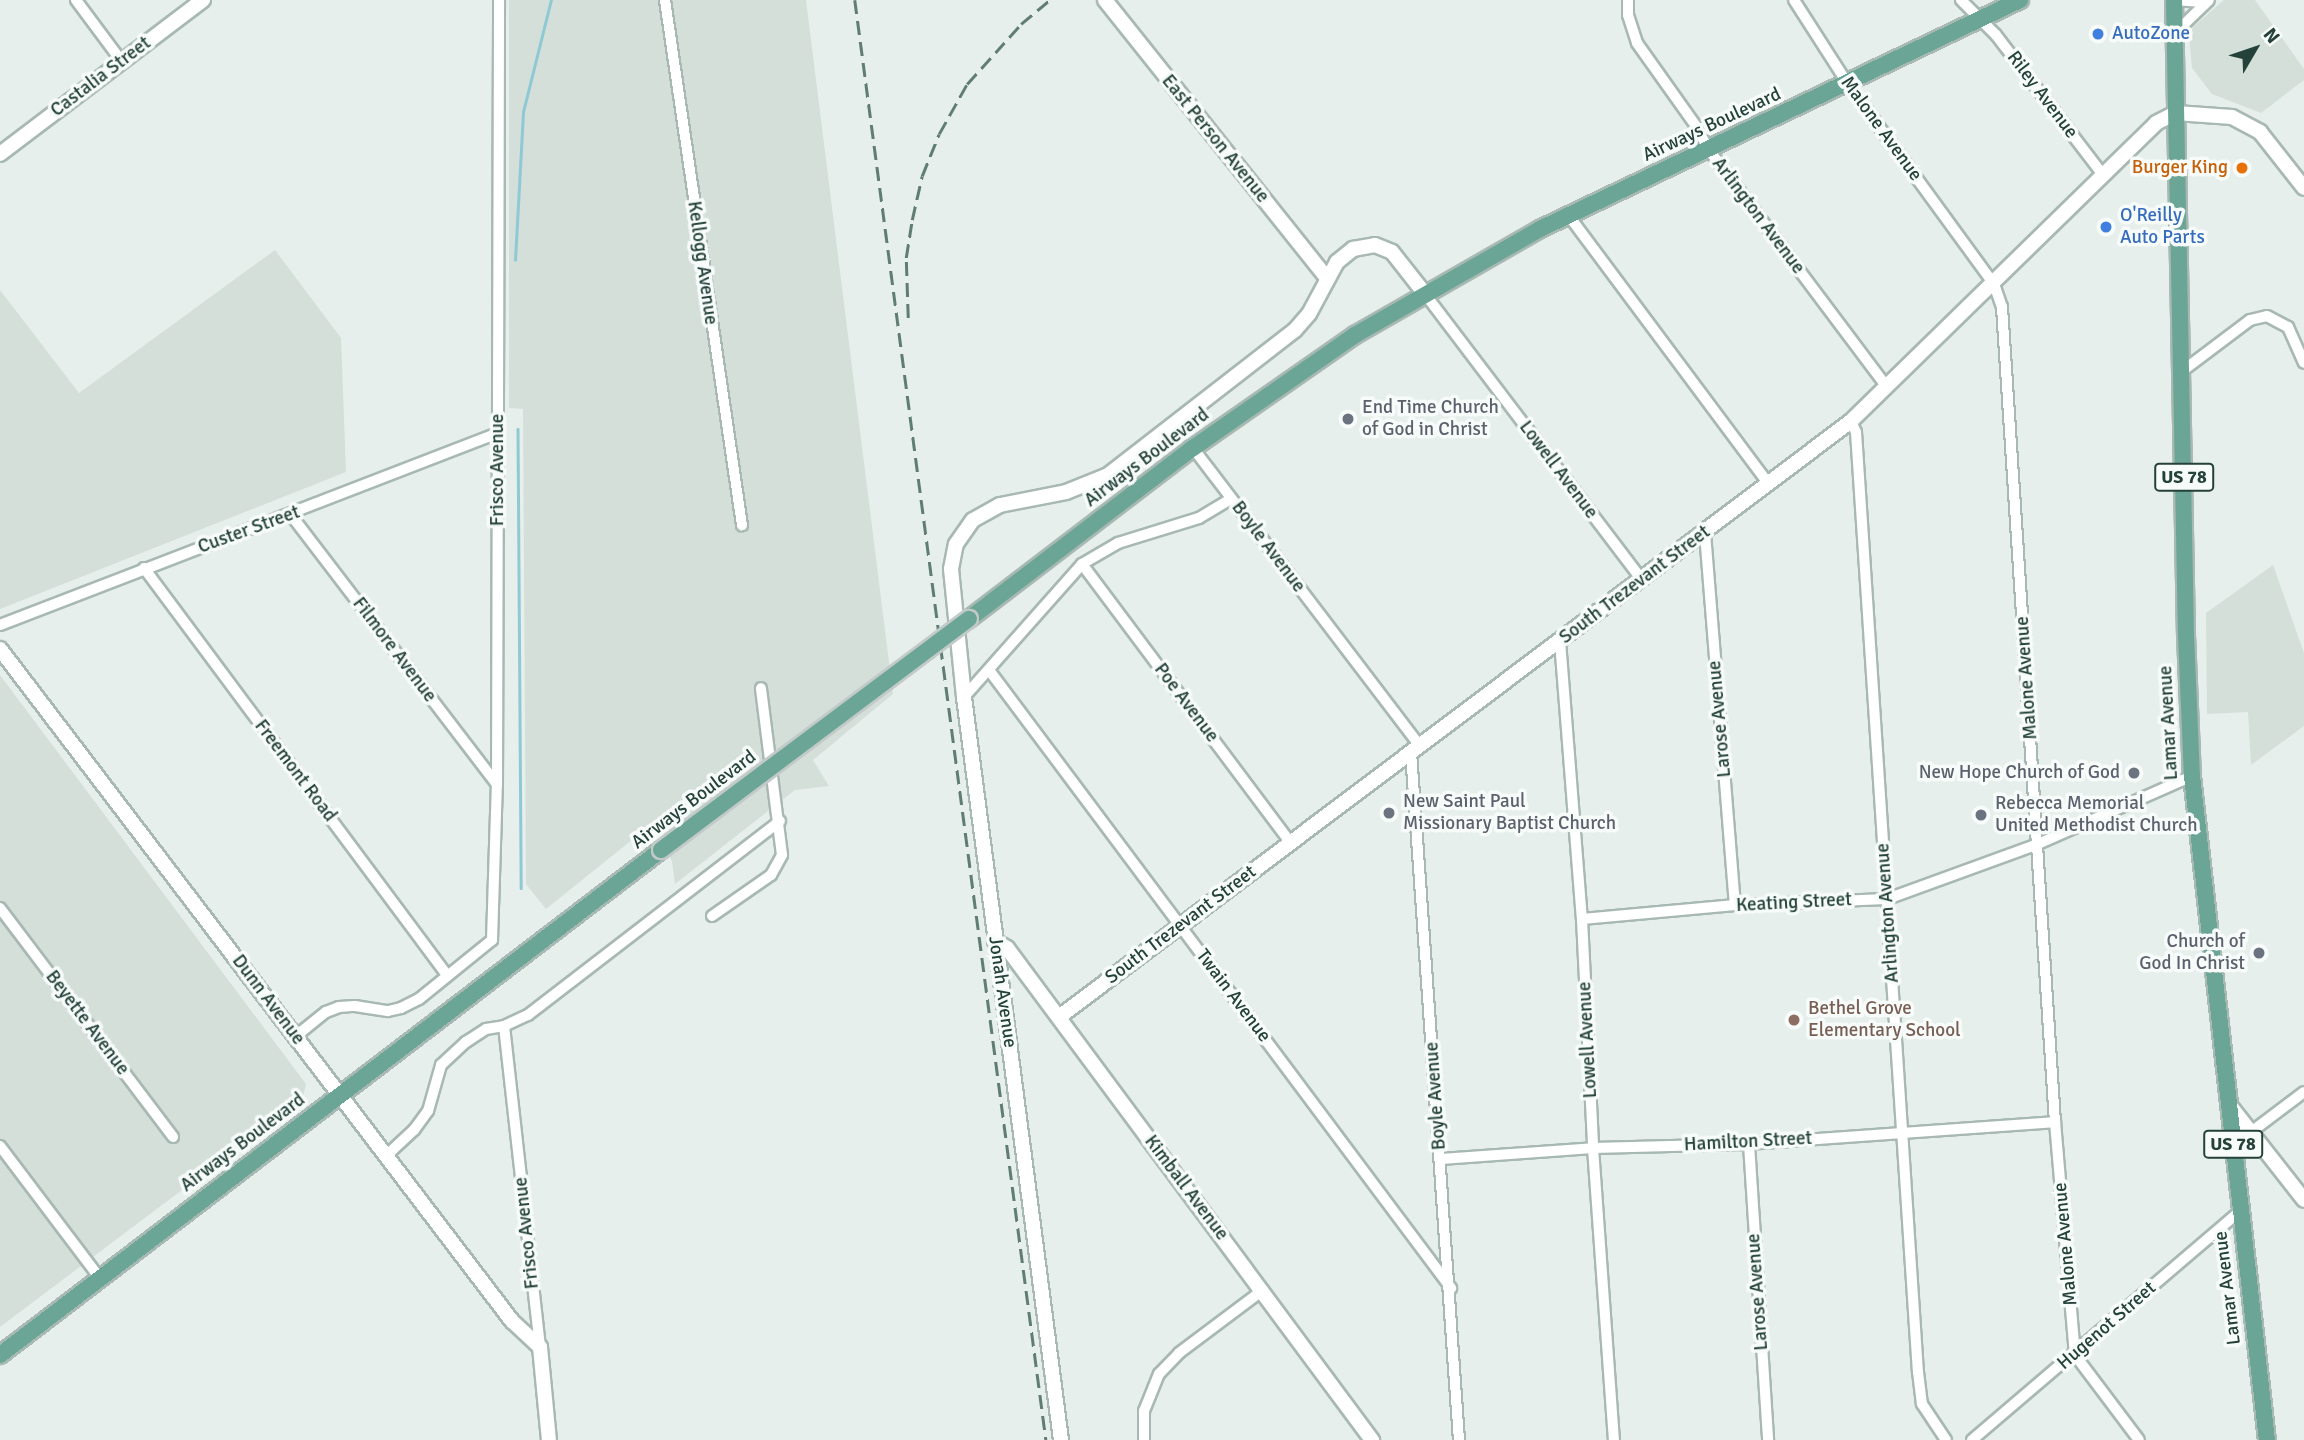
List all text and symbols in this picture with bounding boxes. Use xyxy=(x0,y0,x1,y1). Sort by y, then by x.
north arrow xyxy=(2220,14,2290,84)
place label: AutoZone xyxy=(2112,23,2190,45)
text: N xyxy=(2258,23,2285,48)
marker: AutoZone xyxy=(2090,26,2106,42)
street label: Castalia Street xyxy=(46,32,156,122)
street label: Riley Avenue xyxy=(2002,47,2082,143)
street label: East Person Avenue xyxy=(1156,70,1274,208)
street label: Malone Avenue xyxy=(1835,72,1927,186)
street label: Airways Boulevard xyxy=(1639,83,1785,167)
street label: Arlington Avenue xyxy=(1707,153,1809,279)
place label: Burger King xyxy=(2132,157,2228,179)
marker: Burger King xyxy=(2234,160,2250,176)
street label: Kellogg Avenue xyxy=(682,200,722,326)
place label: O'Reilly Auto Parts xyxy=(2120,205,2205,249)
marker: O'Reilly Auto Parts xyxy=(2098,219,2114,235)
place label: End Time Church of God in Christ xyxy=(1362,397,1499,441)
street label: Airways Boulevard xyxy=(1080,404,1214,512)
marker: End Time Church of God in Christ xyxy=(1340,411,1356,427)
street label: Frisco Avenue xyxy=(487,414,509,526)
street label: Lowell Avenue xyxy=(1514,417,1602,523)
road number: US 78 xyxy=(2152,462,2216,491)
street label: Boyle Avenue xyxy=(1226,497,1310,597)
street label: Custer Street xyxy=(195,501,303,559)
street label: South Trezevant Street xyxy=(1555,521,1715,649)
street label: Filmore Avenue xyxy=(347,593,441,707)
street label: Malone Avenue xyxy=(2011,615,2043,741)
street label: Poe Avenue xyxy=(1149,659,1223,747)
street label: Larose Avenue xyxy=(1704,660,1736,778)
street label: Lamar Avenue xyxy=(2155,665,2183,781)
street label: Freemont Road xyxy=(249,715,341,827)
street label: Airways Boulevard xyxy=(627,746,761,854)
place label: New Hope Church of God xyxy=(1919,762,2120,784)
marker: New Hope Church of God xyxy=(2126,765,2142,781)
place label: New Saint Paul Missionary Baptist Church xyxy=(1403,791,1616,835)
place label: Rebecca Memorial United Methodist Church xyxy=(1995,793,2198,837)
marker: New Saint Paul Missionary Baptist Church xyxy=(1381,805,1397,821)
marker: Rebecca Memorial United Methodist Church xyxy=(1973,807,1989,823)
street label: Arlington Avenue xyxy=(1872,842,1904,984)
street label: South Trezevant Street xyxy=(1101,861,1261,989)
street label: Keating Street xyxy=(1735,889,1853,917)
place label: Church of God In Christ xyxy=(2139,931,2245,975)
street label: Jonah Avenue xyxy=(983,935,1021,1049)
street label: Twain Avenue xyxy=(1191,945,1275,1047)
marker: Church of God In Christ xyxy=(2251,945,2267,961)
street label: Dunn Avenue xyxy=(227,950,309,1050)
street label: Beyette Avenue xyxy=(40,966,134,1080)
street label: Lowell Avenue xyxy=(1574,981,1602,1099)
place label: Bethel Grove Elementary School xyxy=(1808,998,1961,1042)
marker: Bethel Grove Elementary School xyxy=(1786,1012,1802,1028)
street label: Boyle Avenue xyxy=(1421,1041,1451,1151)
street label: Airways Boulevard xyxy=(176,1089,310,1197)
street label: Hamilton Street xyxy=(1683,1127,1813,1157)
road number: US 78 xyxy=(2202,1129,2264,1158)
street label: Kimball Avenue xyxy=(1139,1131,1233,1245)
street label: Frisco Avenue xyxy=(510,1176,544,1290)
street label: Malone Avenue xyxy=(2049,1181,2083,1307)
street label: Lamar Avenue xyxy=(2210,1230,2246,1346)
street label: Larose Avenue xyxy=(1743,1233,1773,1351)
street label: Hugenot Street xyxy=(2053,1277,2161,1375)

